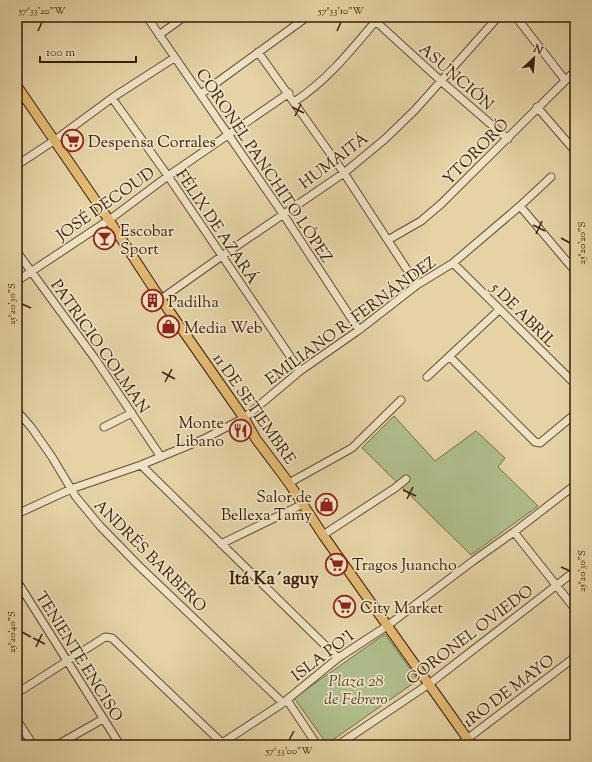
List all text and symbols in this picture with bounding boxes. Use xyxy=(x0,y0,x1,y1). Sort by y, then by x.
text: 57°33'20"W xyxy=(18,4,65,19)
text: 57°33'10"W xyxy=(317,4,364,19)
scale bar xyxy=(40,38,136,64)
street label: ASUNCIÓN xyxy=(413,38,499,117)
north arrow xyxy=(514,38,554,78)
text: N xyxy=(530,40,546,59)
text: 100 m xyxy=(46,44,75,62)
street label: CORONEL PANCHITO LÓPEZ xyxy=(189,64,338,268)
street label: YTORORÓ xyxy=(438,114,515,191)
supermarket icon: Despensa Corrales xyxy=(59,128,85,154)
street label: HUMAITÁ xyxy=(295,128,374,196)
place label: Despensa Corrales xyxy=(88,132,216,155)
street label: JOSÉ DECOUD xyxy=(52,162,160,248)
street label: FÉLIX DE AZARÁ xyxy=(169,165,263,289)
place label: Escobar Sport xyxy=(120,221,174,262)
text: 25°20'20"S xyxy=(575,222,590,264)
bar icon: Escobar Sport xyxy=(92,226,118,252)
street label: EMILIANO R. FERNÁNDEZ xyxy=(261,252,442,392)
street label: PATRICIO COLMAN xyxy=(44,276,154,419)
street label: 5 DE ABRIL xyxy=(484,277,560,354)
text: 25°20'30"S xyxy=(5,283,20,325)
building icon: Padilha xyxy=(140,288,166,314)
place label: Padilha xyxy=(168,292,219,315)
shop icon: Media Web xyxy=(155,314,181,340)
place label: Media Web xyxy=(184,318,263,341)
street label: 11 DE SETIEMBRE xyxy=(206,349,300,470)
place label: Monte Libano xyxy=(176,413,224,454)
restaurant icon: Monte Libano xyxy=(227,418,253,444)
place label: Salor de Bellexa Tamy xyxy=(221,487,312,528)
shop icon: Salor de Bellexa Tamy xyxy=(314,492,340,518)
street label: ANDRÉS BARBERO xyxy=(88,495,211,618)
text: 25°20'30"S xyxy=(575,550,590,592)
supermarket icon: Tragos Juancho xyxy=(323,551,349,577)
place label: Tragos Juancho xyxy=(352,555,457,578)
district label: Itá Ka´aguy xyxy=(229,567,319,593)
street label: CORONEL OVIEDO xyxy=(402,581,539,691)
street label: TENIENTE ENCISO xyxy=(29,588,127,727)
supermarket icon: City Market xyxy=(332,594,358,620)
place label: City Market xyxy=(360,598,444,621)
text: 25°20'40"S xyxy=(5,611,20,653)
street label: ISLA PO'I xyxy=(287,626,360,688)
street label: 1RO DE MAYO xyxy=(459,650,560,734)
park label: Plaza 28 de Febrero xyxy=(324,671,388,712)
text: 57°33'00"W xyxy=(265,744,312,759)

